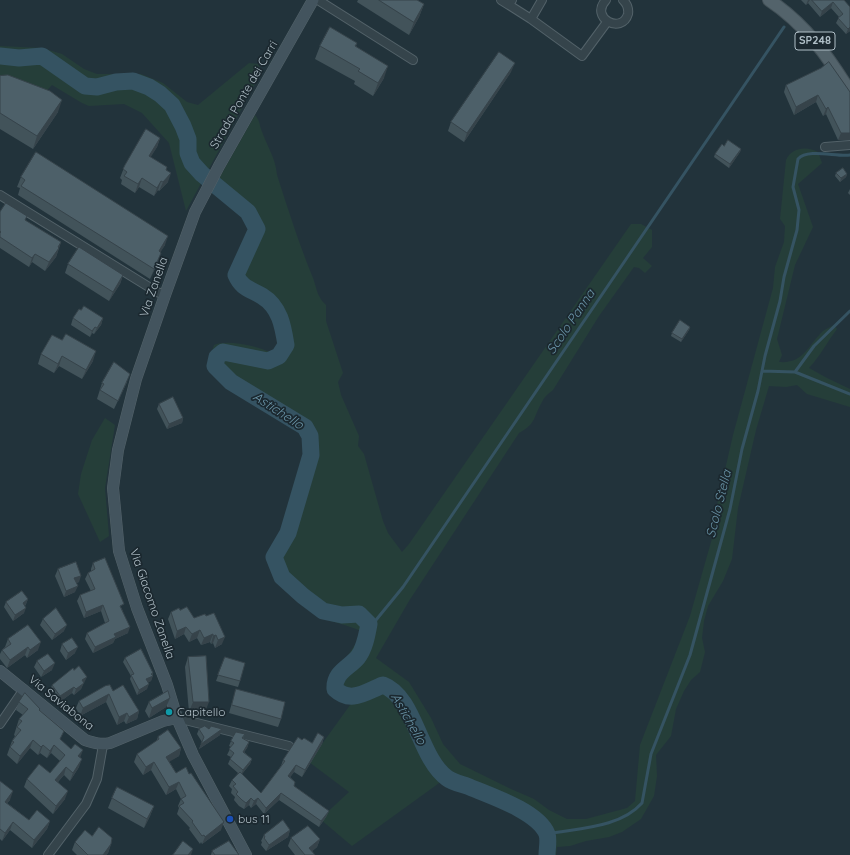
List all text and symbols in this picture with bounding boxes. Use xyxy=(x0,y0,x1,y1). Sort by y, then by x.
road number: SP248 xyxy=(795,32,835,50)
street label: Strada Ponte dei Carri xyxy=(207,38,281,152)
street label: Via Zanella xyxy=(137,255,171,319)
water label: Scolo Panna xyxy=(544,287,598,357)
water label: Astichello xyxy=(250,389,306,433)
water label: Scolo Stella xyxy=(703,469,735,539)
street label: Via Giacomo Zanella xyxy=(126,547,178,661)
street label: Via Saviabona xyxy=(25,672,97,734)
water label: Astichello xyxy=(387,690,429,748)
place label: Capitello xyxy=(177,705,225,719)
marker: Capitello xyxy=(164,707,174,717)
place label: bus 11 xyxy=(238,812,270,826)
marker: bus 11 xyxy=(225,814,235,824)

